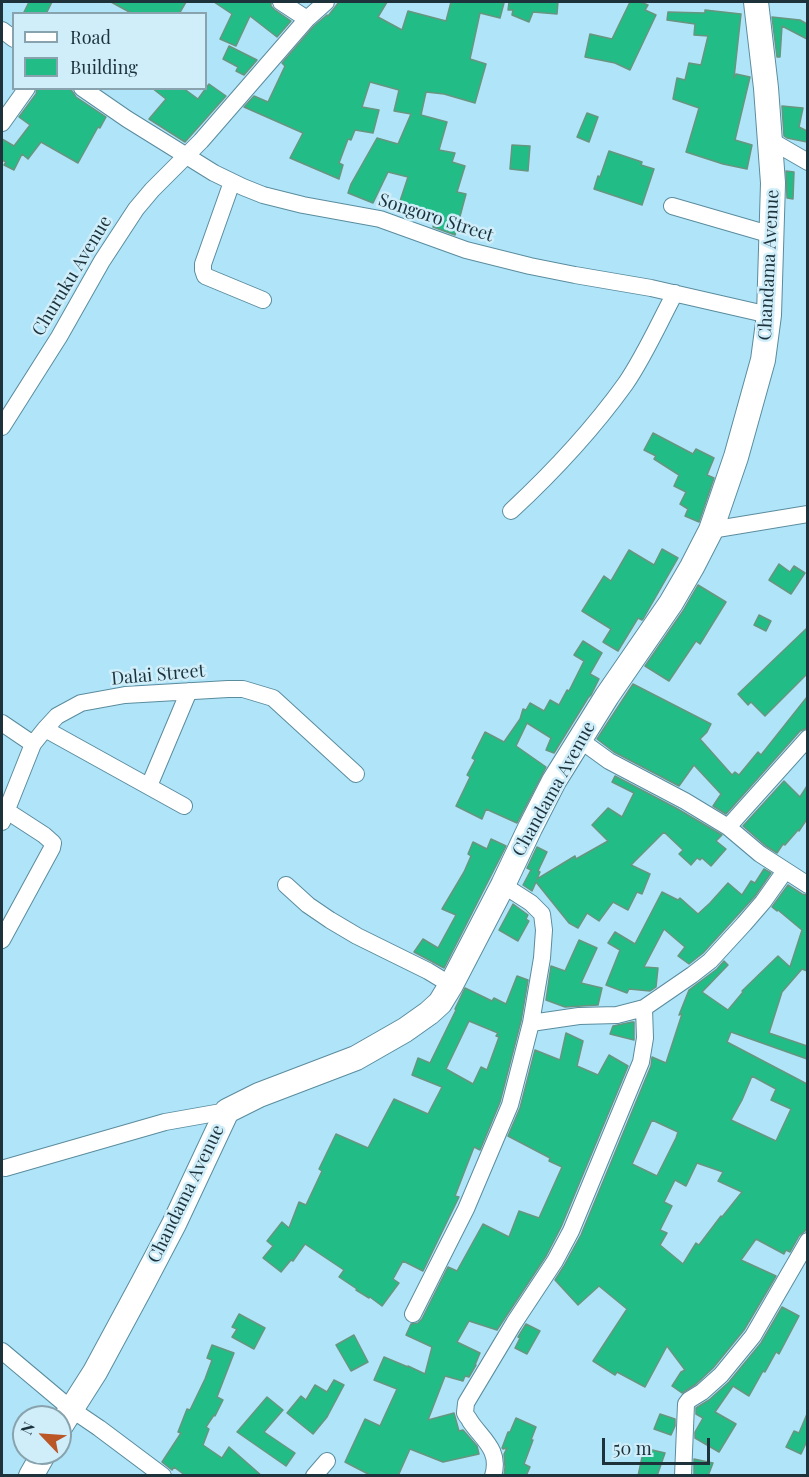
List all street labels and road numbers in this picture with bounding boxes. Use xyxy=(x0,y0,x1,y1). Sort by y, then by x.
street label: Songoro Street xyxy=(376,189,496,247)
street label: Chandama Avenue xyxy=(754,189,784,341)
street label: Churuku Avenue xyxy=(28,212,116,340)
street label: Dalai Street xyxy=(110,660,206,690)
street label: Chandama Avenue xyxy=(508,718,600,860)
street label: Chandama Avenue xyxy=(143,1121,229,1267)

